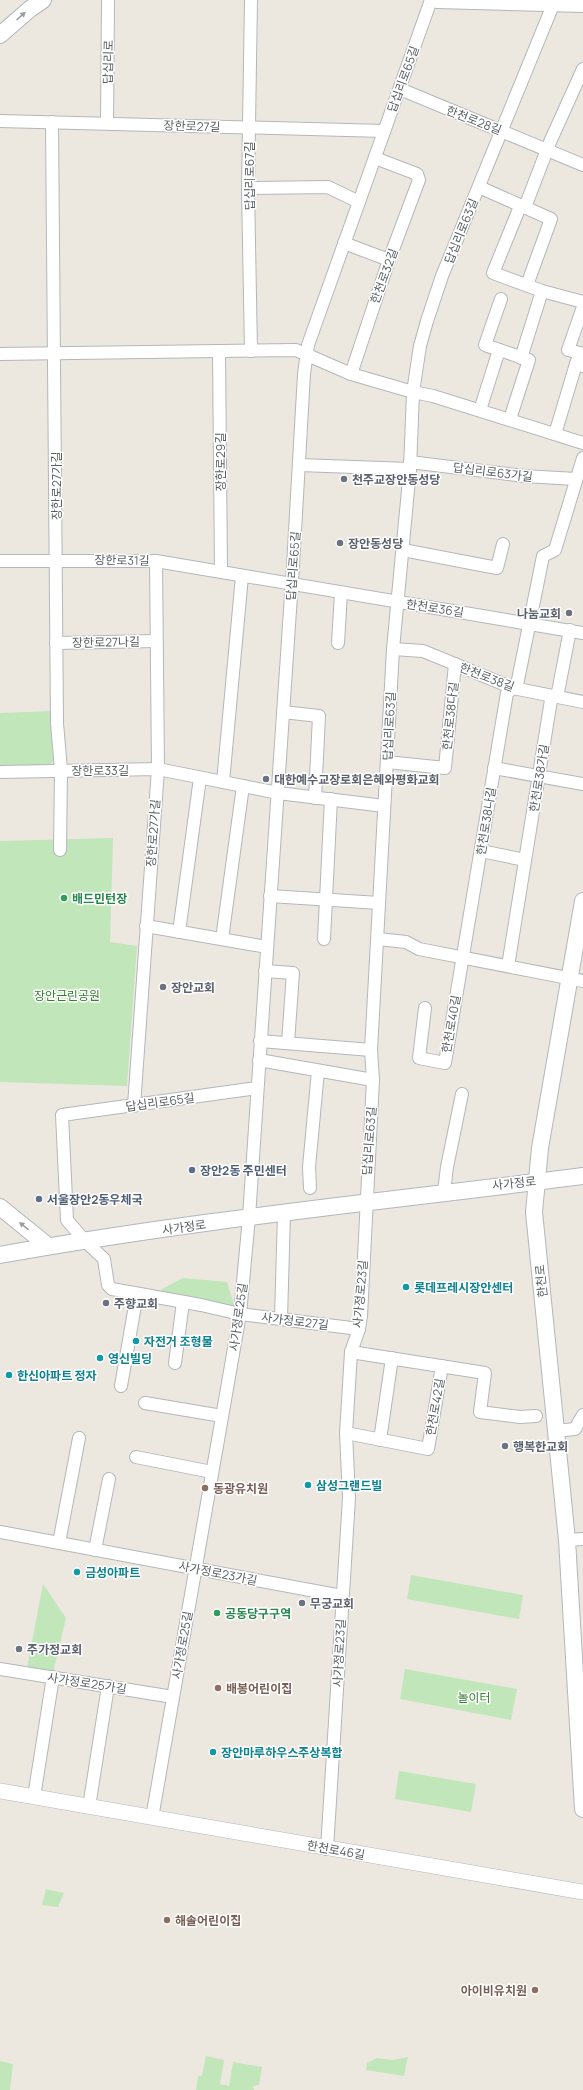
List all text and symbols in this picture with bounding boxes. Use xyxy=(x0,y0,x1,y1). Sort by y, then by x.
one-way arrow xyxy=(16,12,26,21)
street label: 답십리로 xyxy=(99,40,117,84)
street label: 답십리로65길 xyxy=(383,43,423,115)
street label: 한천로28길 xyxy=(444,102,504,138)
street label: 장한로27길 xyxy=(163,117,221,135)
street label: 답십리로67길 xyxy=(241,142,258,210)
street label: 답십리로63길 xyxy=(440,196,482,266)
street label: 한천로32길 xyxy=(366,246,402,306)
street label: 장한로29길 xyxy=(212,433,229,491)
street label: 장한로27가길 xyxy=(48,452,65,520)
street label: 답십리로63가길 xyxy=(452,459,534,485)
place label: 천주교장안동성당 xyxy=(352,471,440,488)
marker: 천주교장안동성당 xyxy=(339,474,349,484)
street label: 답십리로65길 xyxy=(282,531,304,601)
place label: 장안동성당 xyxy=(348,535,403,552)
marker: 장안동성당 xyxy=(335,538,345,548)
street label: 장한로31길 xyxy=(94,551,150,569)
street label: 한천로36길 xyxy=(405,595,465,621)
place label: 나눔교회 xyxy=(517,605,561,622)
marker: 나눔교회 xyxy=(564,608,574,618)
street label: 장한로27나길 xyxy=(72,633,140,651)
street label: 한천로38길 xyxy=(457,659,517,695)
street label: 한천로38다길 xyxy=(438,681,462,751)
street label: 답십리로63길 xyxy=(379,691,399,761)
street label: 한천로38가길 xyxy=(525,743,553,813)
street label: 장한로33길 xyxy=(71,762,129,779)
place label: 대한예수교장로회은혜와평화교회 xyxy=(274,771,440,788)
marker: 대한예수교장로회은혜와평화교회 xyxy=(261,774,271,784)
street label: 한천로38나길 xyxy=(472,786,500,856)
street label: 장한로27가길 xyxy=(142,798,164,868)
place label: 배드민턴장 xyxy=(72,890,127,907)
marker: 배드민턴장 xyxy=(59,893,69,903)
place label: 장안교회 xyxy=(171,979,215,996)
marker: 장안교회 xyxy=(158,982,168,992)
park label: 장안근린공원 xyxy=(34,987,100,1004)
street label: 한천로40길 xyxy=(438,994,464,1054)
street label: 답십리로65길 xyxy=(124,1089,196,1115)
street label: 답십리로63길 xyxy=(358,1106,380,1176)
place label: 장안2동 주민센터 xyxy=(200,1162,287,1179)
marker: 장안2동 주민센터 xyxy=(187,1165,197,1175)
street label: 사가정로 xyxy=(491,1172,537,1194)
place label: 서울장안2동우체국 xyxy=(47,1191,142,1208)
marker: 서울장안2동우체국 xyxy=(34,1194,44,1204)
street label: 사가정로 xyxy=(161,1216,207,1238)
one-way arrow xyxy=(18,1222,29,1231)
street label: 사가정로23길 xyxy=(349,1259,371,1329)
street label: 한천로 xyxy=(531,1264,551,1298)
place label: 롯데프레시장안센터 xyxy=(414,1279,513,1296)
street label: 사가정로25길 xyxy=(225,1282,251,1352)
marker: 롯데프레시장안센터 xyxy=(401,1282,411,1292)
place label: 주향교회 xyxy=(114,1295,158,1312)
marker: 주향교회 xyxy=(101,1298,111,1308)
street label: 사가정로27길 xyxy=(260,1308,330,1334)
place label: 자전거 조형물 xyxy=(144,1333,213,1350)
marker: 자전거 조형물 xyxy=(131,1336,141,1346)
place label: 영신빌딩 xyxy=(108,1350,152,1367)
marker: 영신빌딩 xyxy=(95,1353,105,1363)
place label: 한신아파트 정자 xyxy=(17,1367,97,1384)
marker: 한신아파트 정자 xyxy=(4,1370,14,1380)
street label: 한천로42길 xyxy=(422,1377,448,1437)
place label: 행복한교회 xyxy=(513,1438,568,1455)
marker: 행복한교회 xyxy=(500,1441,510,1451)
place label: 삼성그랜드빌 xyxy=(316,1477,382,1494)
place label: 동광유치원 xyxy=(213,1480,268,1497)
marker: 삼성그랜드빌 xyxy=(303,1480,313,1490)
marker: 동광유치원 xyxy=(200,1483,210,1493)
street label: 사가정로23가길 xyxy=(177,1557,259,1589)
place label: 금성아파트 xyxy=(85,1564,140,1581)
marker: 금성아파트 xyxy=(72,1567,82,1577)
place label: 무궁교회 xyxy=(310,1595,354,1612)
marker: 무궁교회 xyxy=(297,1598,307,1608)
place label: 공동당구구역 xyxy=(225,1605,291,1622)
marker: 공동당구구역 xyxy=(212,1608,222,1618)
street label: 사가정로25길 xyxy=(168,1610,196,1680)
street label: 사가정로23길 xyxy=(329,1618,349,1688)
place label: 주가정교회 xyxy=(27,1641,82,1658)
marker: 주가정교회 xyxy=(14,1644,24,1654)
street label: 사가정로25가길 xyxy=(46,1668,128,1698)
place label: 배봉어린이집 xyxy=(226,1680,292,1697)
marker: 배봉어린이집 xyxy=(213,1683,223,1693)
park label: 놀이터 xyxy=(457,1689,491,1706)
place label: 장안마루하우스주상복합 xyxy=(221,1744,342,1761)
marker: 장안마루하우스주상복합 xyxy=(208,1747,218,1757)
street label: 한천로46길 xyxy=(306,1837,366,1863)
place label: 해솔어린이집 xyxy=(175,1912,241,1929)
marker: 해솔어린이집 xyxy=(162,1915,172,1925)
place label: 아이비유치원 xyxy=(461,1982,527,1999)
marker: 아이비유치원 xyxy=(530,1985,540,1995)

